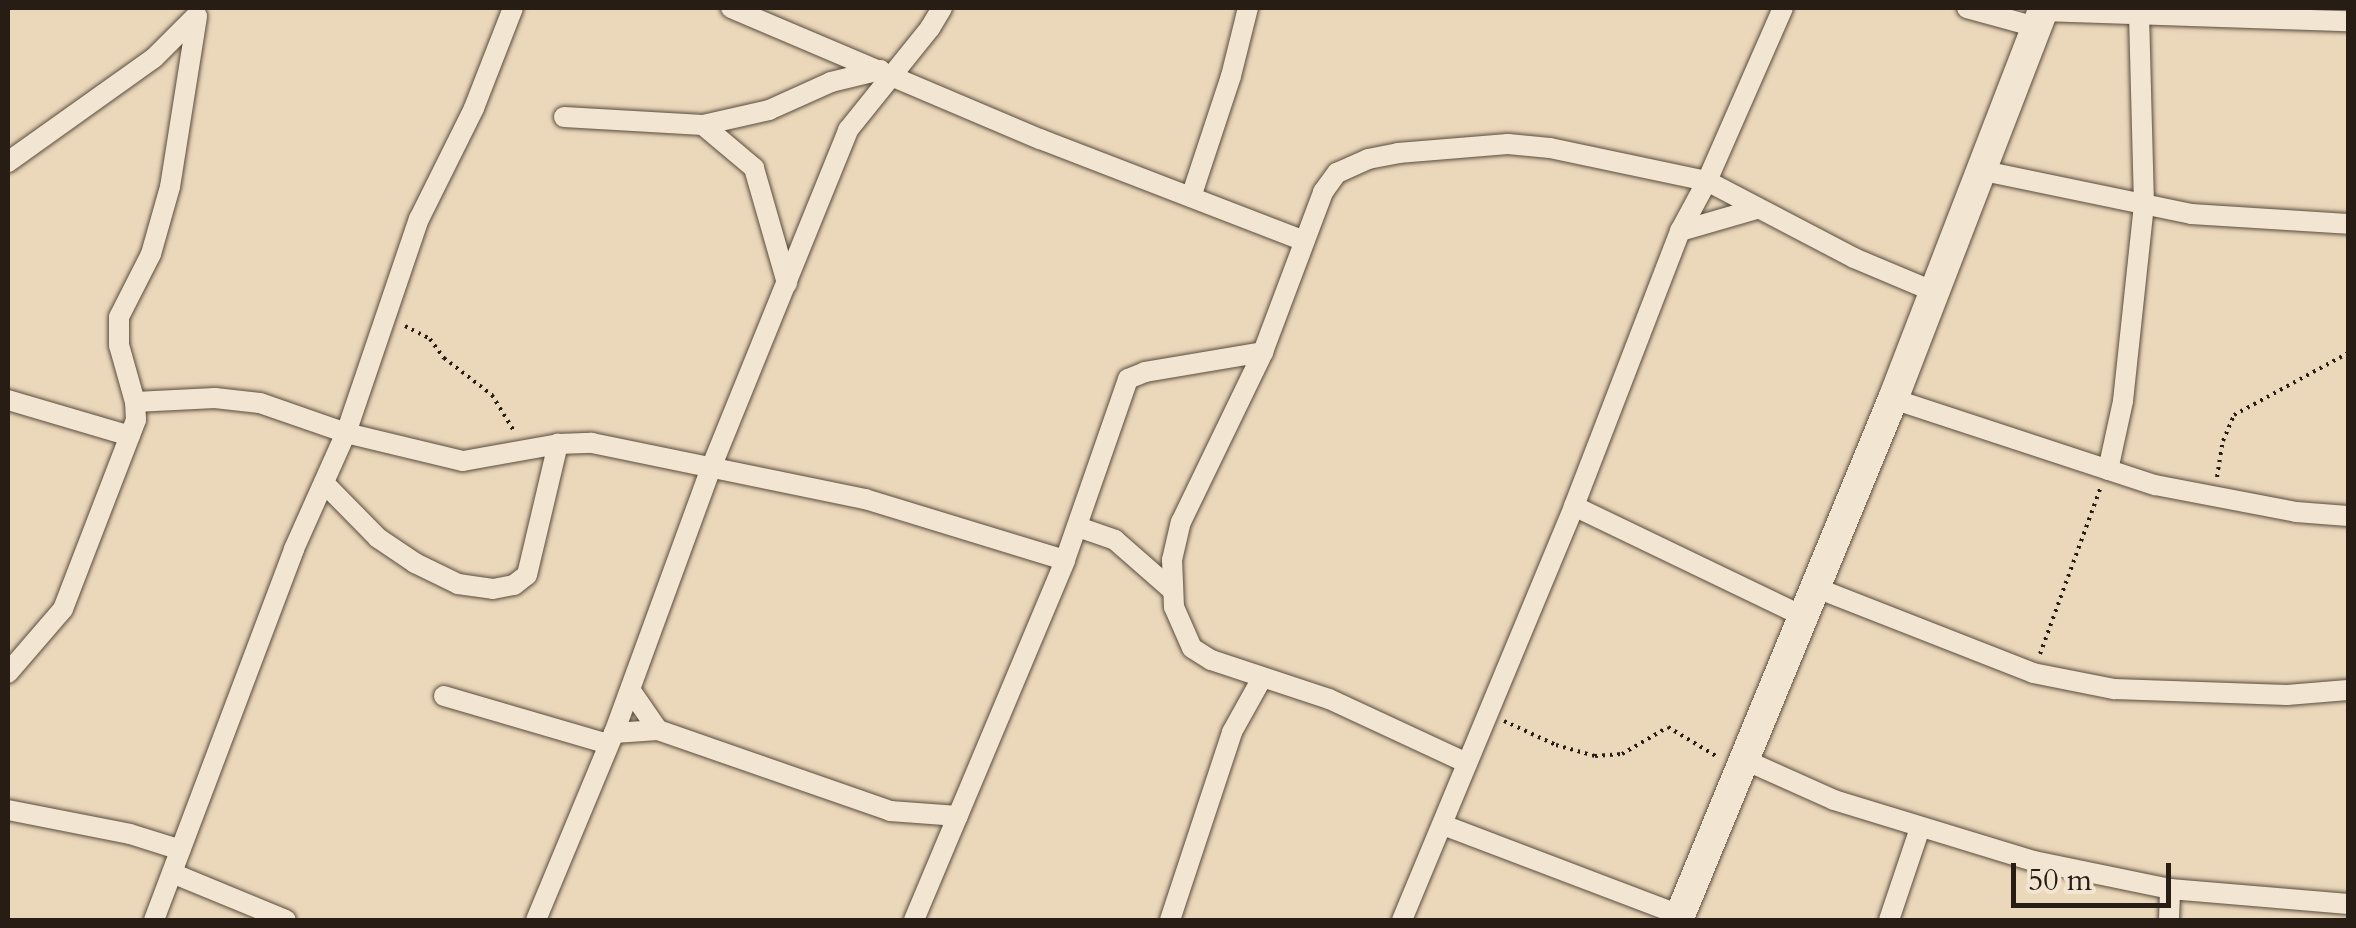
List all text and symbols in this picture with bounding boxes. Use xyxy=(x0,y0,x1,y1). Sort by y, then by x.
scale bar xyxy=(2016,843,2176,905)
text: 50 m xyxy=(2028,860,2092,901)

